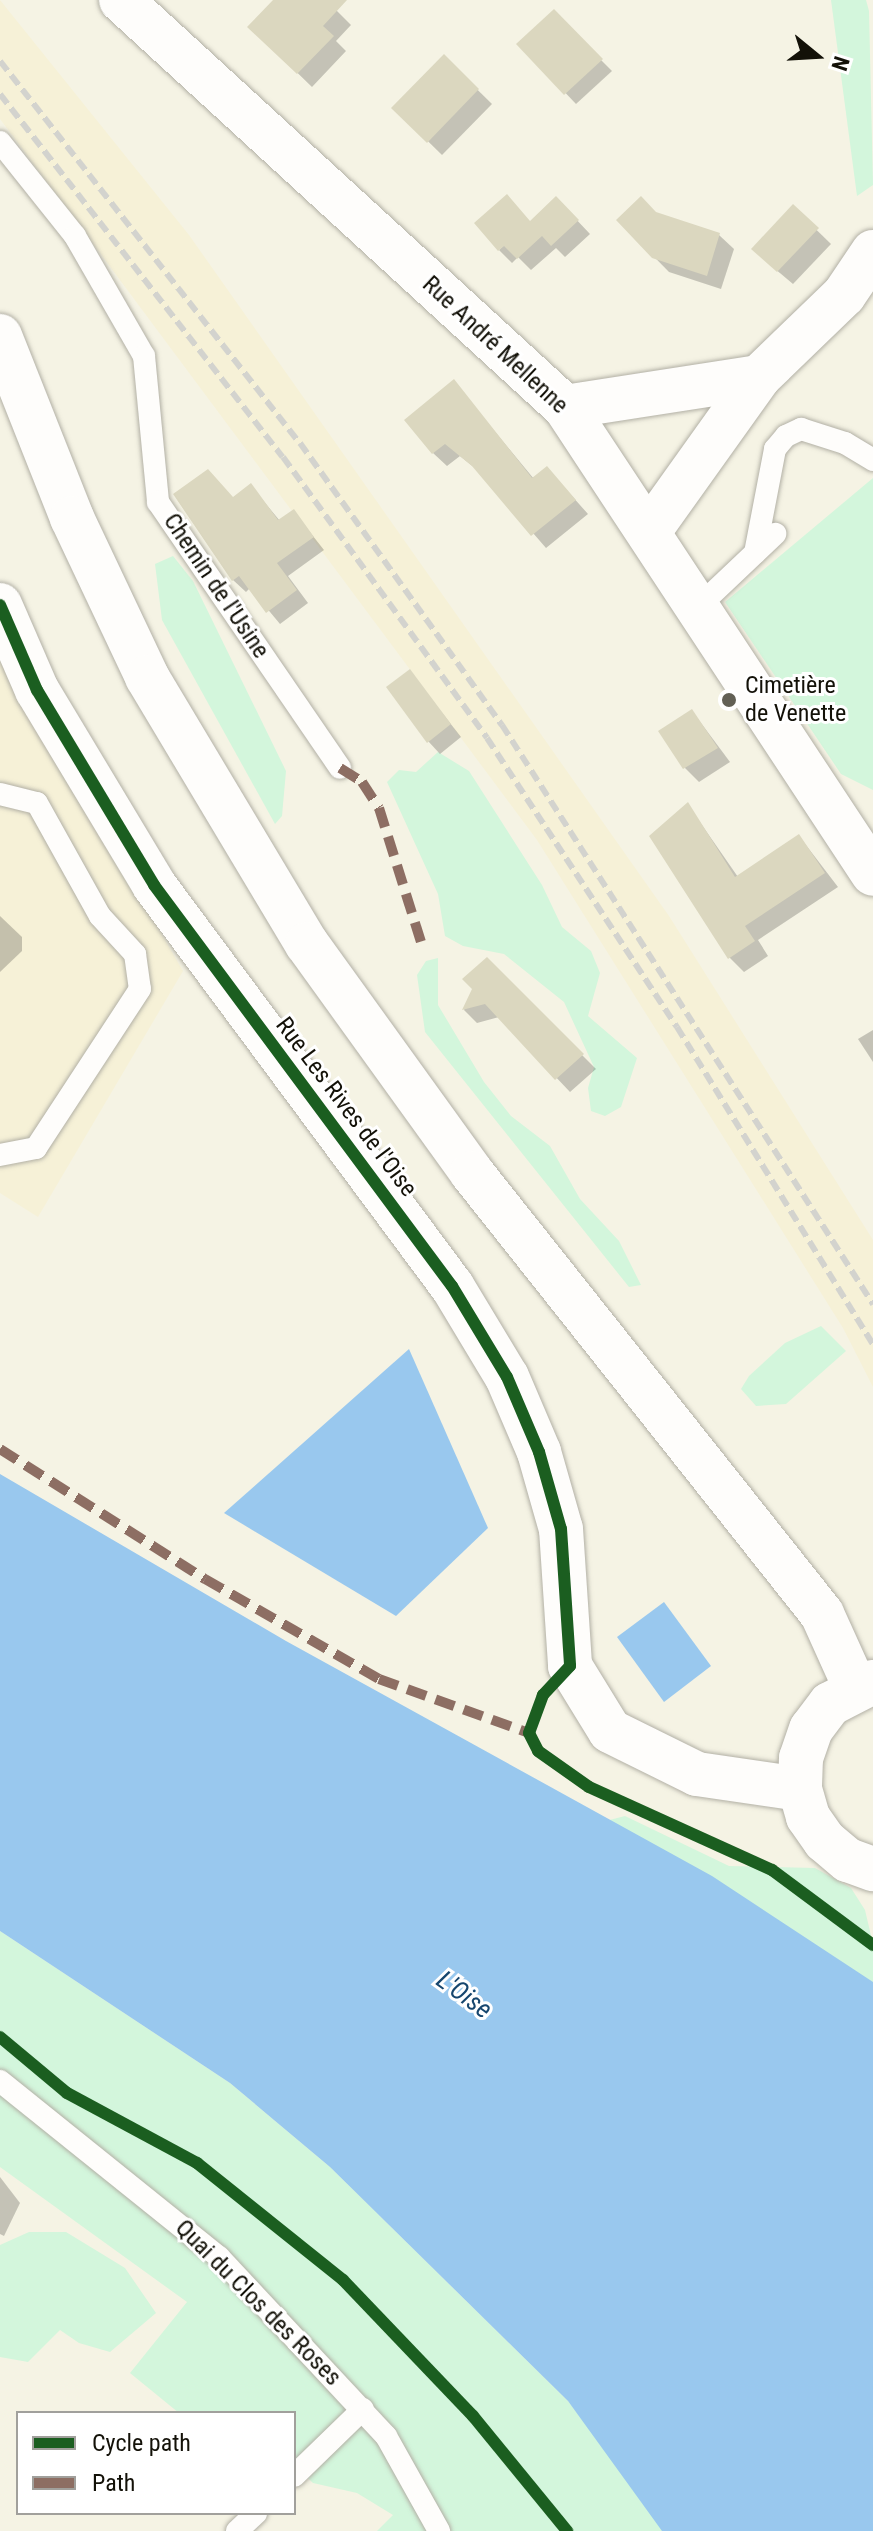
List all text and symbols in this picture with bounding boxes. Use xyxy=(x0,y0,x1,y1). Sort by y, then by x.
north arrow xyxy=(777,16,857,96)
text: N xyxy=(826,53,854,74)
street label: Rue André Mellenne xyxy=(416,270,574,420)
street label: Chemin de l'Usine xyxy=(157,508,275,664)
place label: Cimetière de Venette xyxy=(745,672,846,728)
marker: Cimetière de Venette xyxy=(720,691,738,709)
street label: Rue Les Rives de l'Oise xyxy=(269,1012,423,1202)
water label: L'Oise xyxy=(430,1965,498,2025)
street label: Quai du Clos des Roses xyxy=(169,2214,347,2392)
legend xyxy=(16,2411,296,2515)
text: Cycle path xyxy=(92,2429,191,2457)
text: Path xyxy=(92,2469,135,2497)

